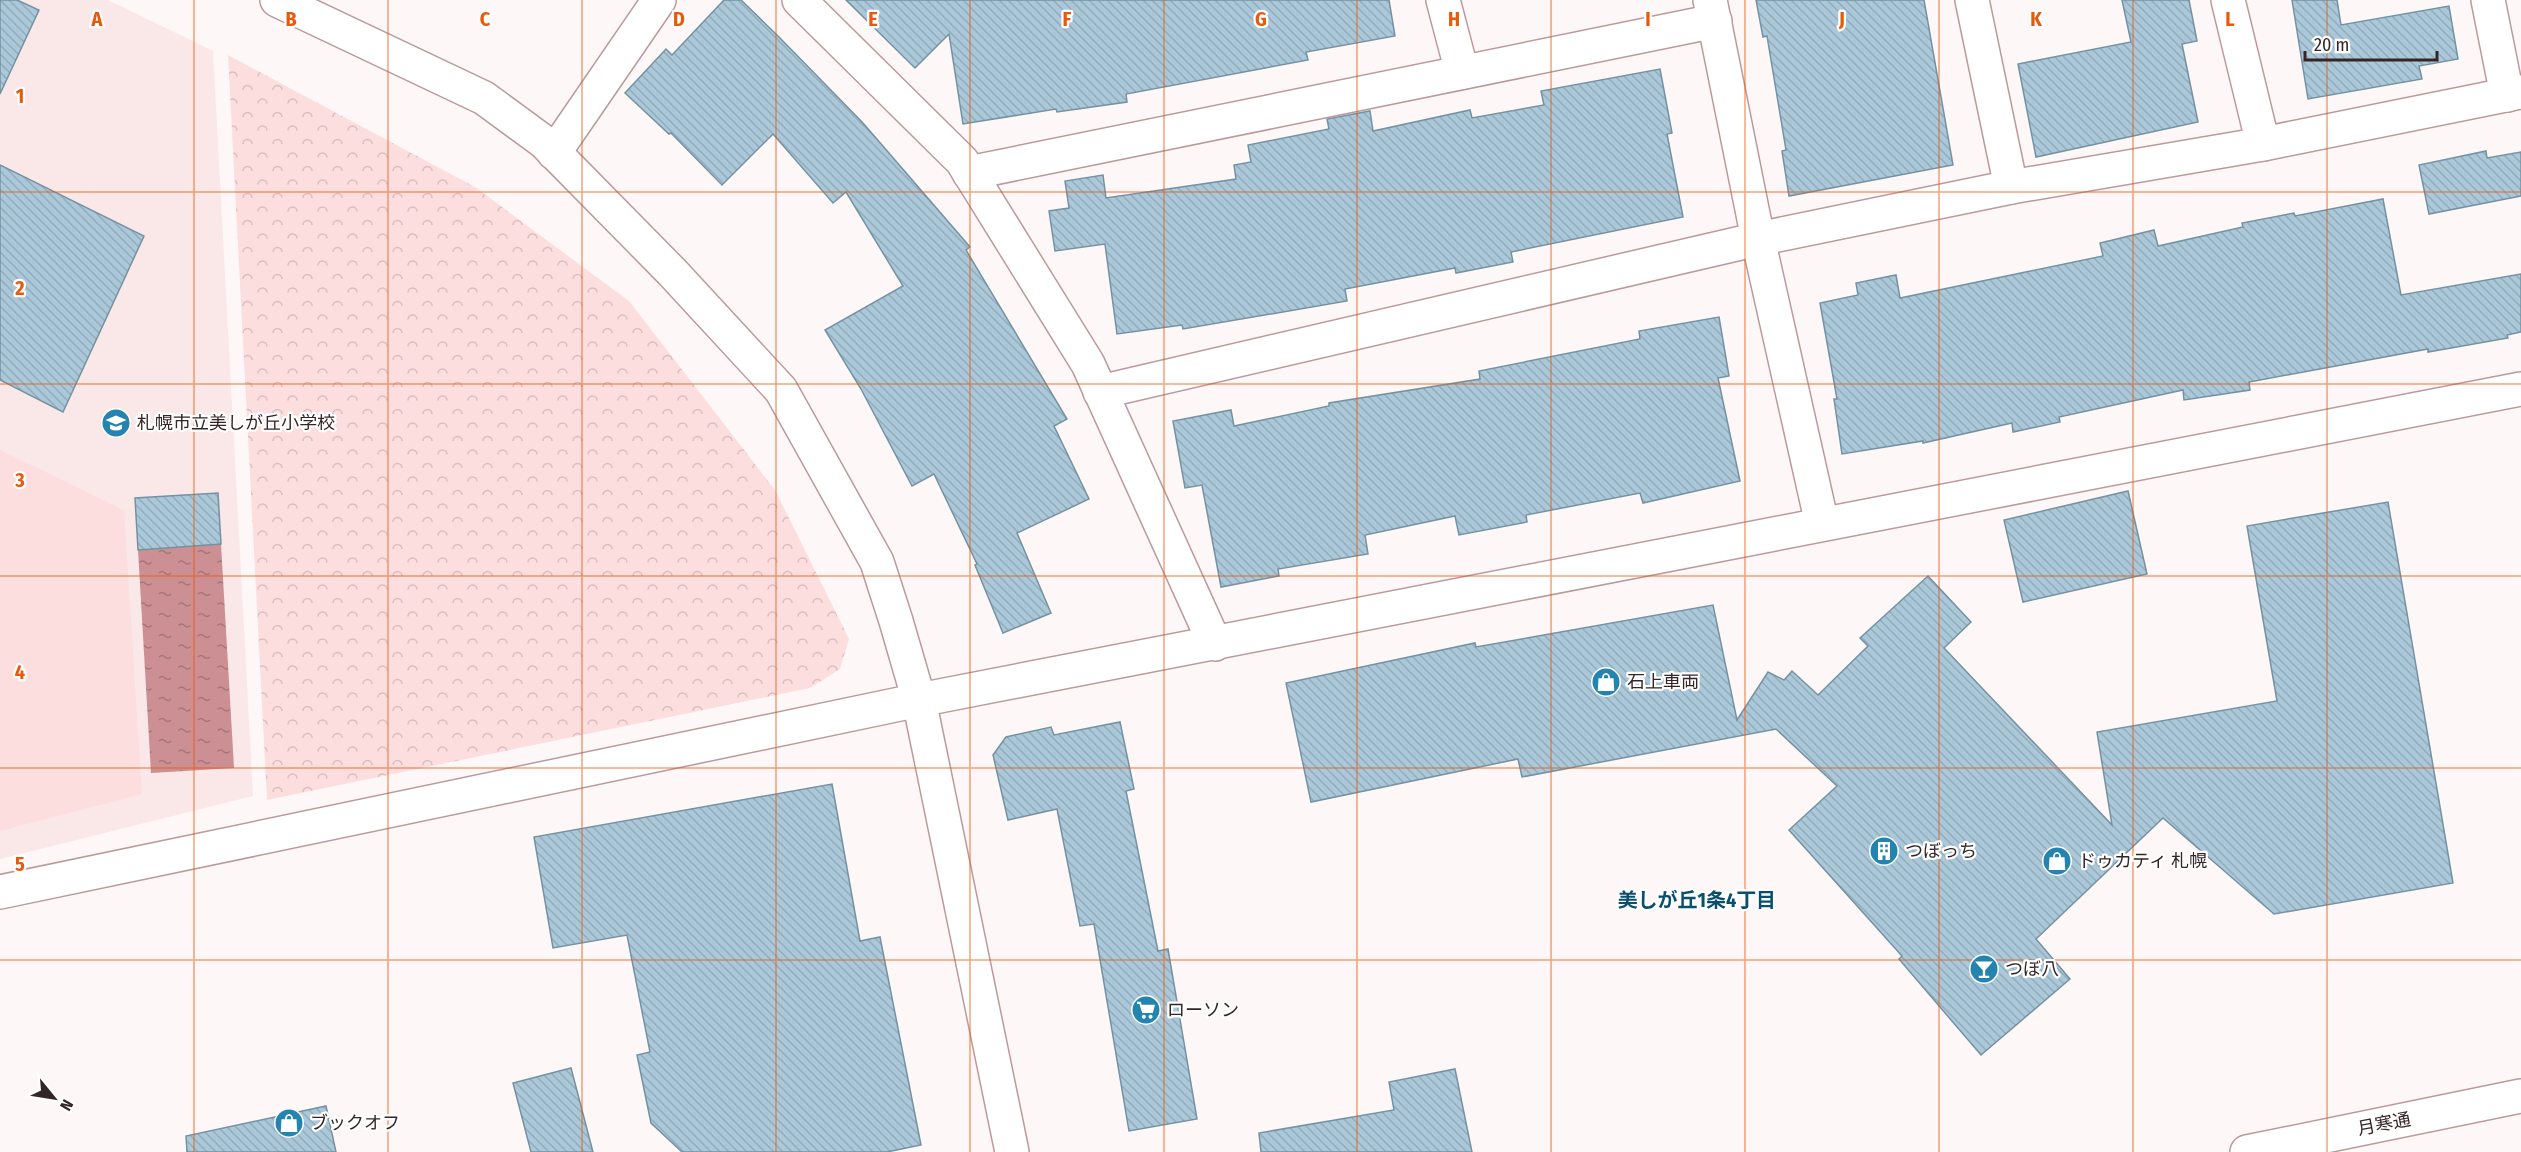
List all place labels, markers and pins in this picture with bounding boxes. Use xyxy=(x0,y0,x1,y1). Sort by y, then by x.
school or university icon: 札幌市立美しが丘小学校 xyxy=(100,407,132,439)
place label: 札幌市立美しが丘小学校 xyxy=(137,412,335,434)
shop icon: 石上車両 xyxy=(1590,666,1622,698)
place label: 石上車両 xyxy=(1627,671,1699,693)
building icon: つぼっち xyxy=(1868,835,1900,867)
place label: つぼっち xyxy=(1905,840,1977,862)
shop icon: ドゥカティ 札幌 xyxy=(2041,845,2073,877)
place label: ドゥカティ 札幌 xyxy=(2078,850,2207,872)
bar icon: つぼ八 xyxy=(1968,953,2000,985)
place label: つぼ八 xyxy=(2005,958,2059,980)
supermarket icon: ローソン xyxy=(1130,994,1162,1026)
place label: ローソン xyxy=(1167,999,1239,1021)
shop icon: ブックオフ xyxy=(273,1107,305,1139)
place label: ブックオフ xyxy=(310,1112,400,1134)

